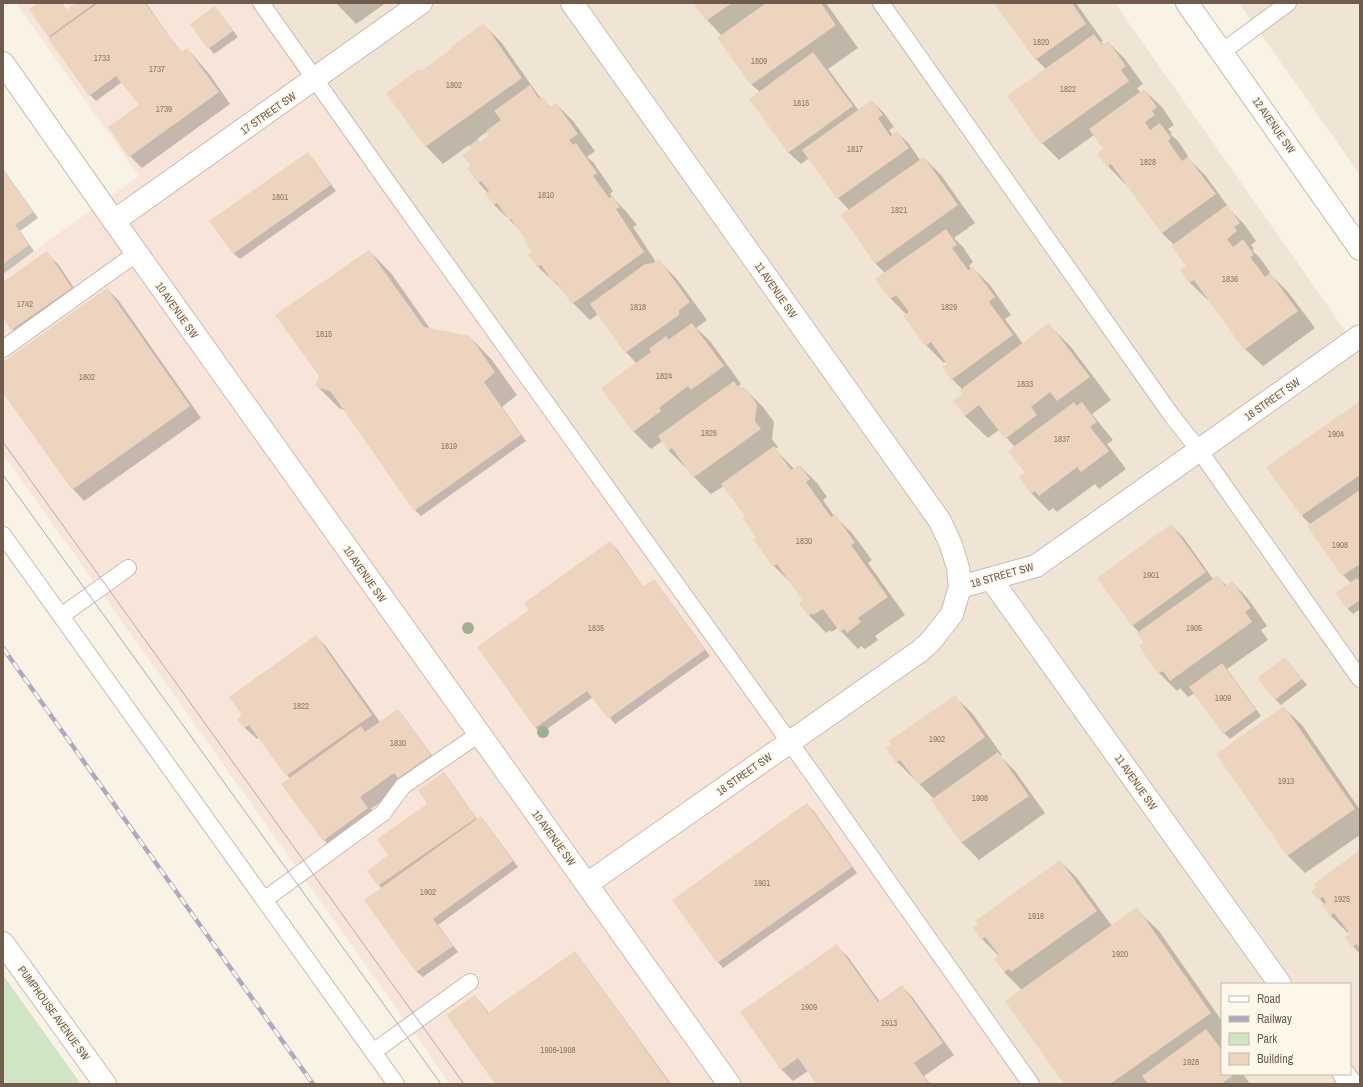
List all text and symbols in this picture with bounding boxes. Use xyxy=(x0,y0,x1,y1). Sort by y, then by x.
house number: 1820 xyxy=(1033,36,1049,48)
house number: 1733 xyxy=(94,52,110,64)
house number: 1809 xyxy=(751,55,767,67)
house number: 1737 xyxy=(149,63,165,75)
house number: 1802 xyxy=(446,79,462,91)
house number: 1822 xyxy=(1060,83,1076,95)
street label: 17 STREET SW xyxy=(237,88,299,137)
street label: 12 AVENUE SW xyxy=(1249,94,1299,156)
house number: 1815 xyxy=(793,97,809,109)
house number: 1739 xyxy=(156,103,172,115)
house number: 1817 xyxy=(847,143,863,155)
house number: 1828 xyxy=(1140,156,1156,168)
house number: 1810 xyxy=(538,189,554,201)
house number: 1801 xyxy=(272,191,288,203)
house number: 1821 xyxy=(891,204,907,216)
street label: 11 AVENUE SW xyxy=(752,259,801,321)
house number: 1836 xyxy=(1222,273,1238,285)
street label: 10 AVENUE SW xyxy=(152,279,202,341)
house number: 1742 xyxy=(17,298,33,310)
house number: 1818 xyxy=(630,301,646,313)
house number: 1829 xyxy=(941,301,957,313)
house number: 1815 xyxy=(316,328,332,340)
house number: 1824 xyxy=(656,370,672,382)
house number: 1802 xyxy=(79,371,95,383)
street label: 18 STREET SW xyxy=(1241,374,1303,423)
house number: 1833 xyxy=(1017,378,1033,390)
house number: 1826 xyxy=(701,427,717,439)
house number: 1904 xyxy=(1328,428,1344,440)
house number: 1837 xyxy=(1054,433,1070,445)
house number: 1819 xyxy=(441,440,457,452)
house number: 1830 xyxy=(796,535,812,547)
house number: 1908 xyxy=(1332,539,1348,551)
street label: 10 AVENUE SW xyxy=(340,543,390,605)
street label: 18 STREET SW xyxy=(969,559,1036,591)
house number: 1901 xyxy=(1143,569,1159,581)
house number: 1835 xyxy=(588,622,604,634)
house number: 1905 xyxy=(1186,622,1202,634)
house number: 1909 xyxy=(1215,692,1231,704)
house number: 1822 xyxy=(293,700,309,712)
house number: 1902 xyxy=(929,733,945,745)
house number: 1830 xyxy=(390,737,406,749)
street label: 18 STREET SW xyxy=(713,749,775,798)
street label: 11 AVENUE SW xyxy=(1112,751,1161,813)
house number: 1913 xyxy=(1278,775,1294,787)
house number: 1908 xyxy=(972,792,988,804)
street label: 10 AVENUE SW xyxy=(529,807,579,869)
house number: 1901 xyxy=(754,877,770,889)
house number: 1902 xyxy=(420,886,436,898)
house number: 1925 xyxy=(1334,893,1350,905)
house number: 1916 xyxy=(1028,910,1044,922)
house number: 1920 xyxy=(1112,948,1128,960)
street label: PUMPHOUSE AVENUE SW xyxy=(15,963,93,1063)
legend xyxy=(1221,983,1351,1075)
text: Road xyxy=(1257,991,1281,1007)
house number: 1909 xyxy=(801,1001,817,1013)
text: Railway xyxy=(1257,1011,1292,1027)
house number: 1913 xyxy=(881,1017,897,1029)
text: Park xyxy=(1257,1031,1277,1047)
house number: 1906-1908 xyxy=(540,1044,576,1056)
text: Building xyxy=(1257,1051,1294,1067)
house number: 1928 xyxy=(1183,1056,1199,1068)

